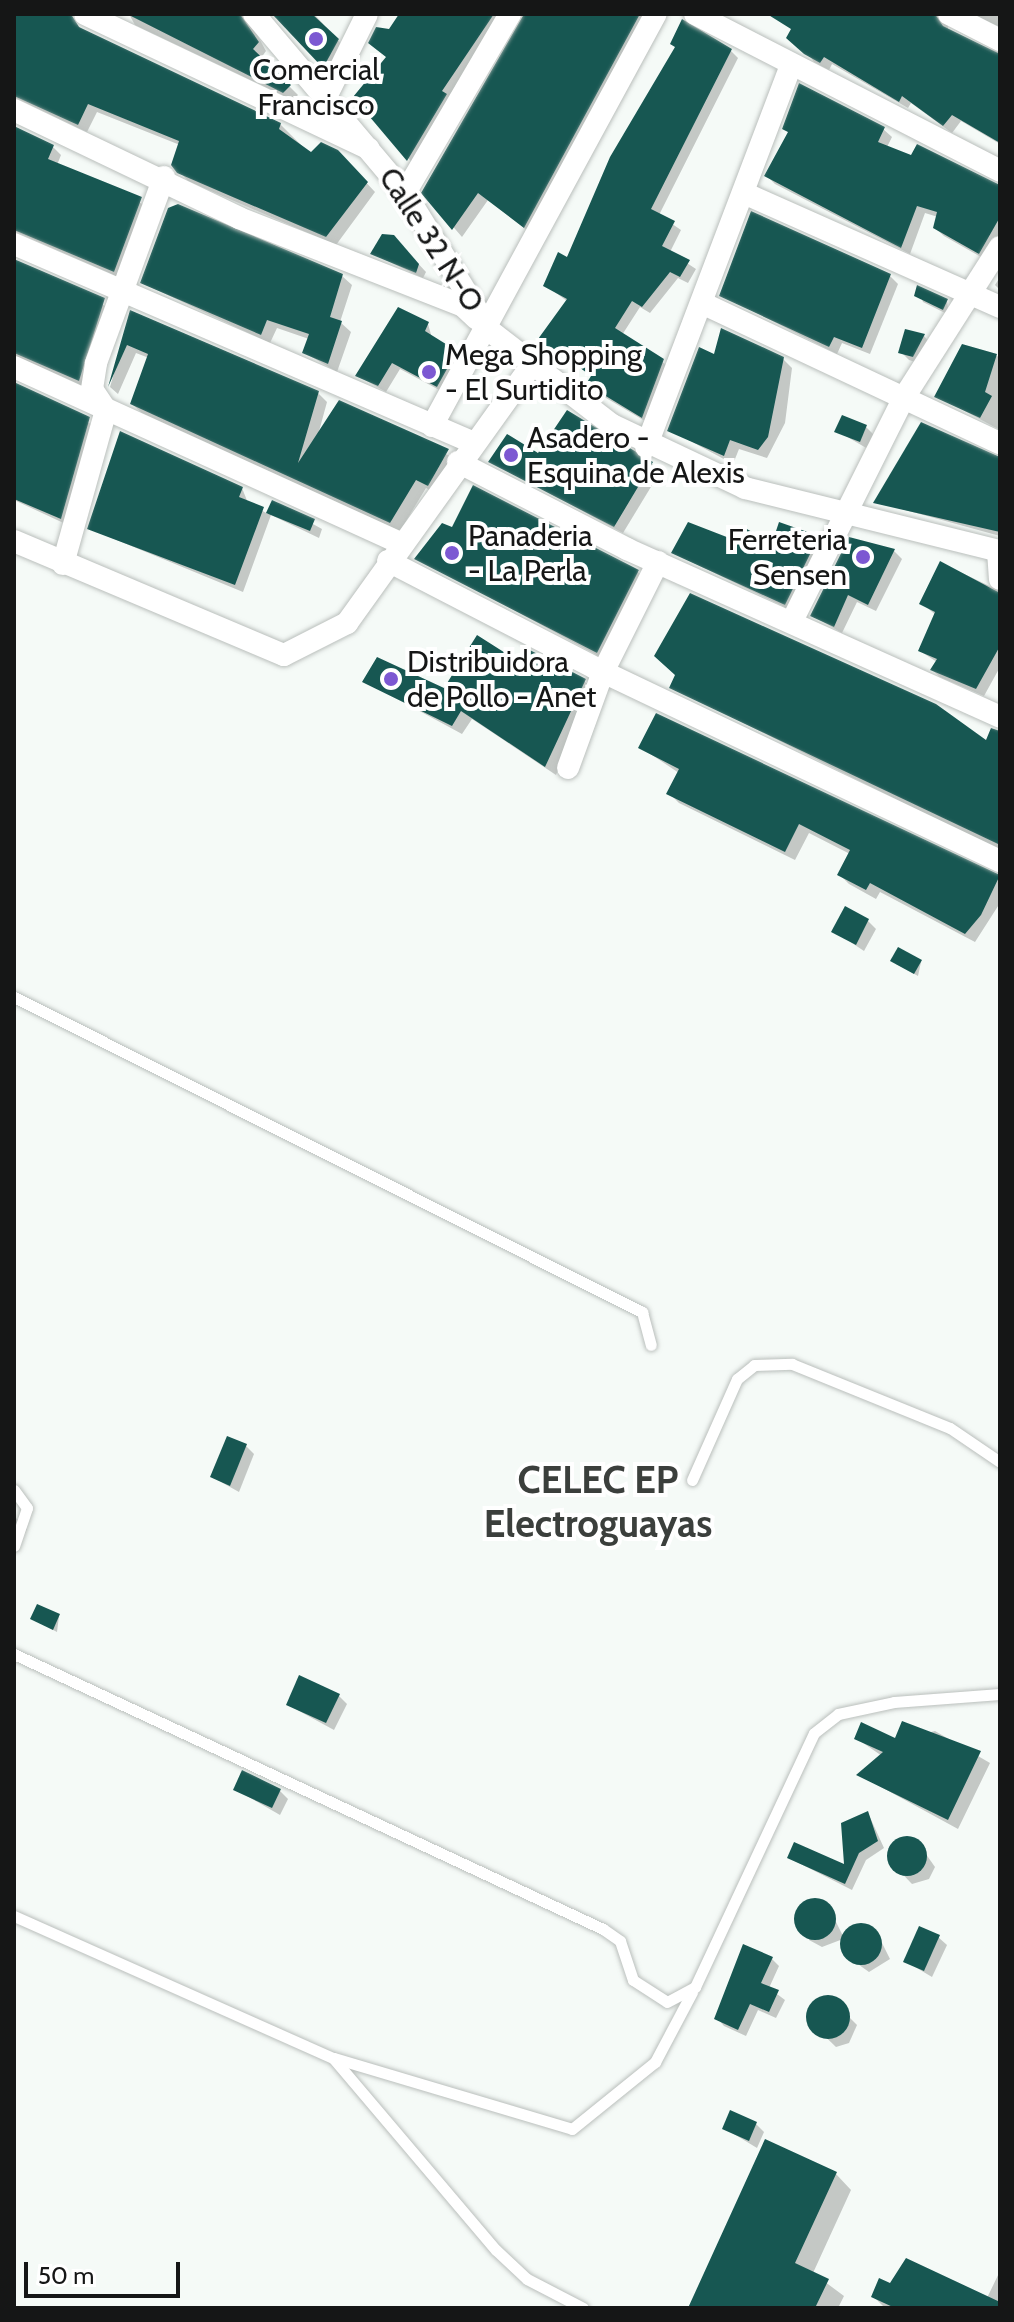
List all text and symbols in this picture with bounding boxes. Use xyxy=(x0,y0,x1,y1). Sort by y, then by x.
marker: Comercial Francisco xyxy=(307,30,325,48)
place label: Comercial Francisco xyxy=(253,52,379,122)
street label: Calle 32 N-O xyxy=(371,161,491,319)
place label: Mega Shopping - El Surtidito xyxy=(445,337,642,408)
marker: Mega Shopping - El Surtidito xyxy=(420,363,438,381)
place label: Asadero - Esquina de Alexis xyxy=(527,420,745,490)
marker: Asadero - Esquina de Alexis xyxy=(502,446,520,464)
place label: Panaderia - La Perla xyxy=(468,518,593,588)
place label: Ferreteria Sensen xyxy=(728,522,847,592)
marker: Panaderia - La Perla xyxy=(443,544,461,562)
marker: Ferreteria Sensen xyxy=(854,548,872,566)
place label: Distribuidora de Pollo - Anet xyxy=(407,644,596,714)
marker: Distribuidora de Pollo - Anet xyxy=(382,670,400,688)
district label: CELEC EP Electroguayas xyxy=(484,1457,712,1546)
scale bar xyxy=(28,2246,184,2296)
text: 50 m xyxy=(38,2261,94,2290)

